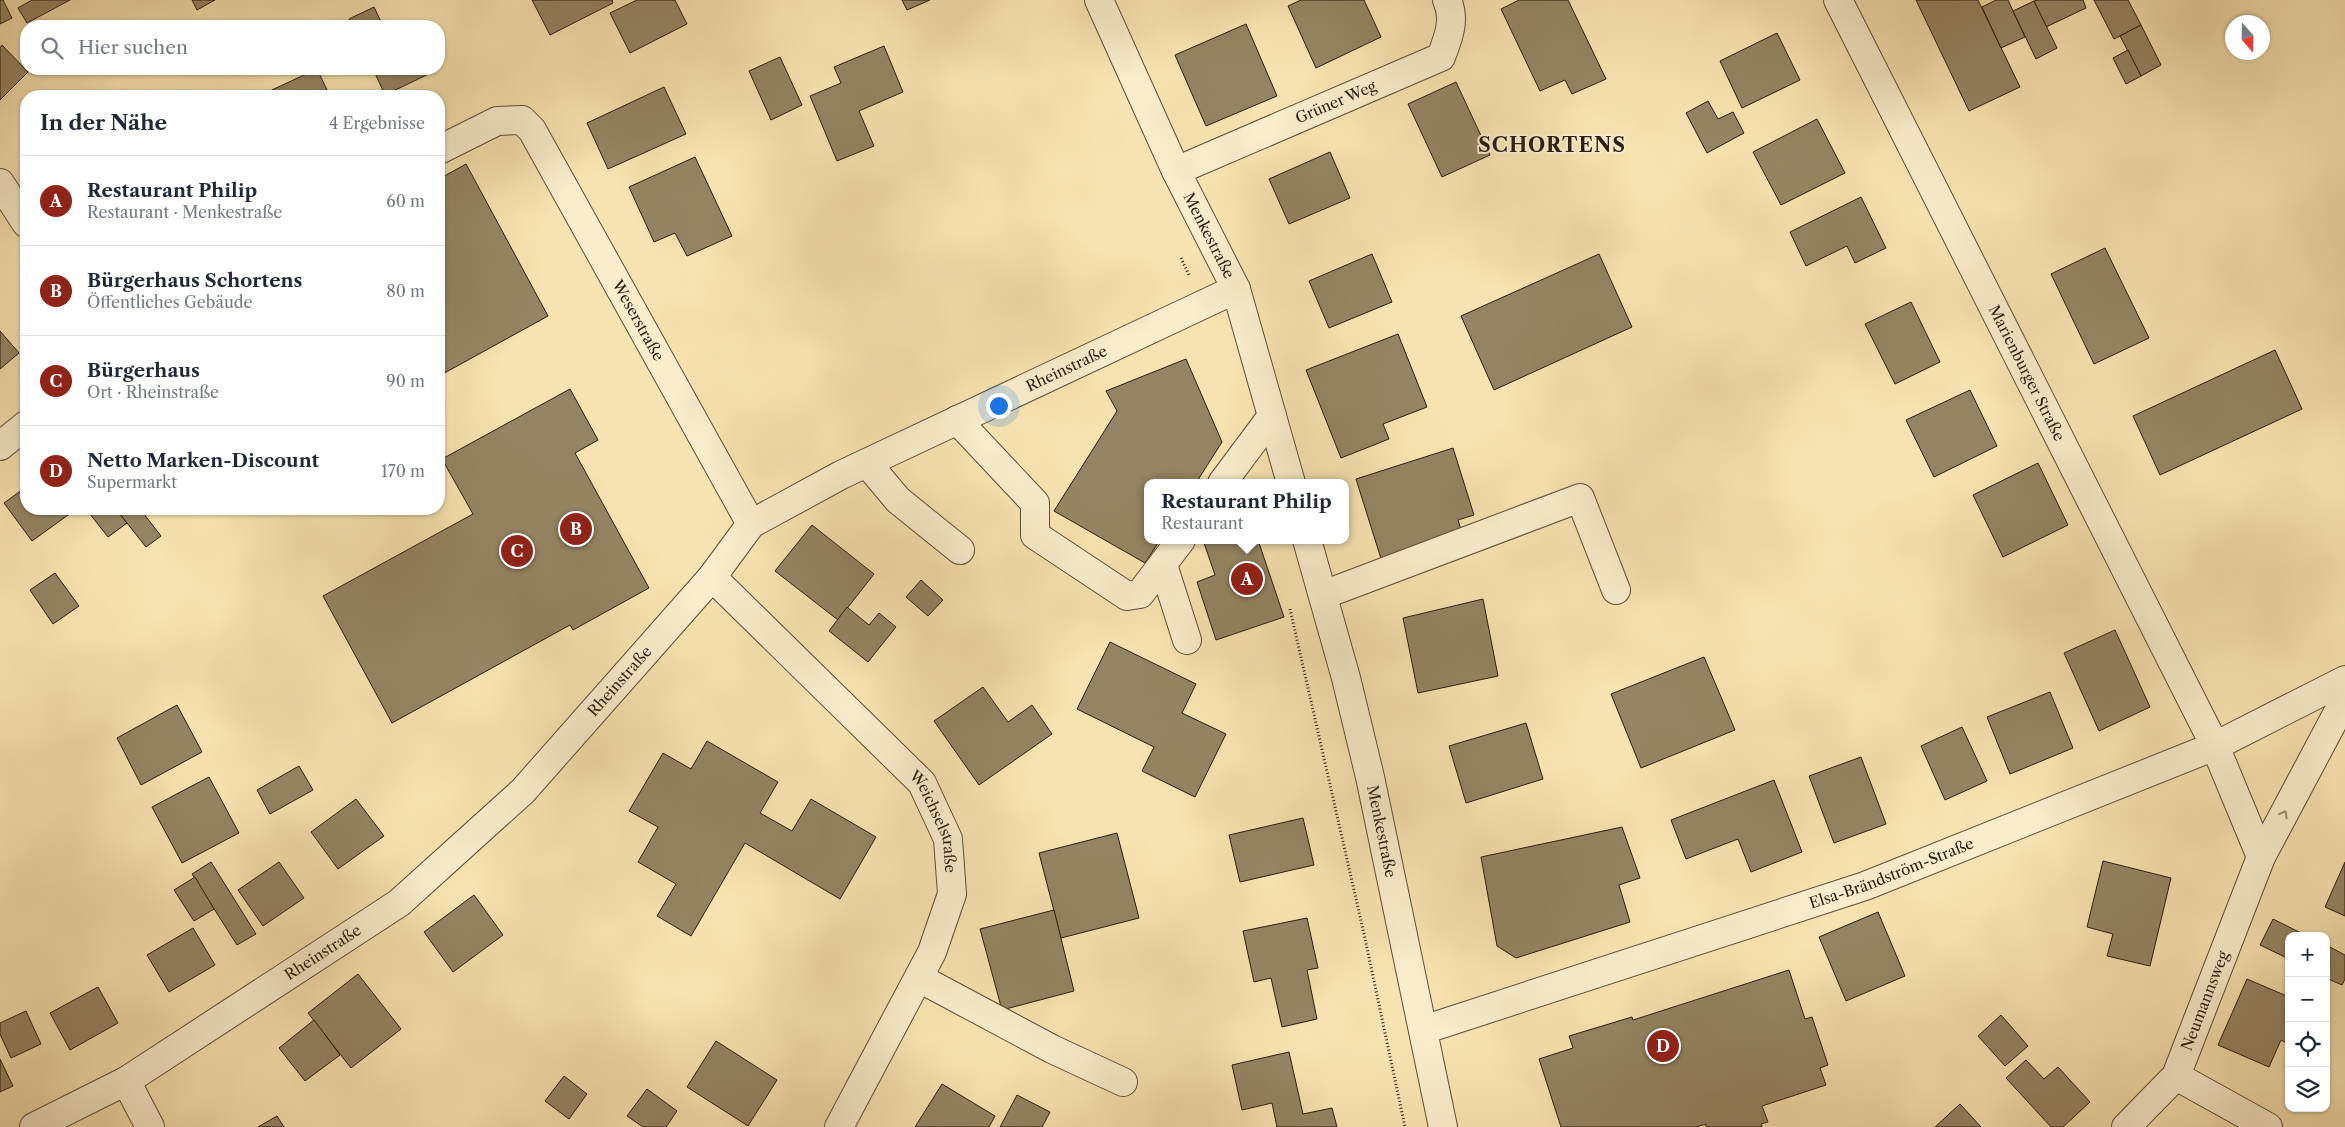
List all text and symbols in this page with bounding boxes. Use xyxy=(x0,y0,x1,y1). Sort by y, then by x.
north arrow xyxy=(2225,15,2270,60)
search box xyxy=(20,20,445,75)
icon: search xyxy=(38,34,66,62)
text: Hier suchen xyxy=(78,36,188,59)
street label: Grüner Weg xyxy=(1292,76,1379,128)
text: In der Nähe xyxy=(40,110,167,135)
text: 4 Ergebnisse xyxy=(329,113,425,133)
district label: SCHORTENS xyxy=(1478,133,1626,157)
text: Restaurant Philip xyxy=(87,179,257,202)
street label: Menkestraße xyxy=(1180,189,1239,282)
text: A xyxy=(50,191,62,211)
text: 60 m xyxy=(386,191,425,211)
text: Restaurant · Menkestraße xyxy=(87,202,282,222)
text: Bürgerhaus Schortens xyxy=(87,269,302,292)
street label: Weserstraße xyxy=(608,276,668,364)
text: B xyxy=(50,281,62,301)
text: 80 m xyxy=(386,281,425,301)
text: Öffentliches Gebäude xyxy=(87,292,252,312)
street label: Marienburger Straße xyxy=(1985,302,2069,444)
street label: Rheinstraße xyxy=(1023,341,1110,396)
text: Bürgerhaus xyxy=(87,359,200,382)
text: C xyxy=(50,371,62,391)
text: 90 m xyxy=(386,371,425,391)
text: Ort · Rheinstraße xyxy=(87,382,219,402)
your location xyxy=(986,393,1012,419)
text: Netto Marken-Discount xyxy=(87,449,319,472)
text: D xyxy=(49,461,63,481)
text: 170 m xyxy=(381,461,425,481)
text: Supermarkt xyxy=(87,472,177,492)
popup xyxy=(1144,479,1349,544)
text: Restaurant Philip xyxy=(1161,490,1332,513)
pin: B xyxy=(560,510,592,548)
text: Restaurant xyxy=(1161,513,1244,533)
pin: C xyxy=(501,532,533,570)
pin: A xyxy=(1231,560,1263,598)
street label: Rheinstraße xyxy=(583,642,655,720)
street label: Weichselstraße xyxy=(905,765,960,873)
street label: Menkestraße xyxy=(1363,784,1401,879)
one-way arrow xyxy=(2278,810,2288,819)
street label: Elsa-Brändström-Straße xyxy=(1807,834,1976,913)
street label: Rheinstraße xyxy=(281,920,365,984)
map controls xyxy=(2285,932,2330,1112)
button: + xyxy=(2285,932,2330,977)
street label: Neumannsweg xyxy=(2177,948,2233,1053)
button: − xyxy=(2285,977,2330,1022)
button: locate xyxy=(2285,1022,2330,1067)
pin: D xyxy=(1647,1027,1679,1065)
button: layers xyxy=(2285,1067,2330,1112)

